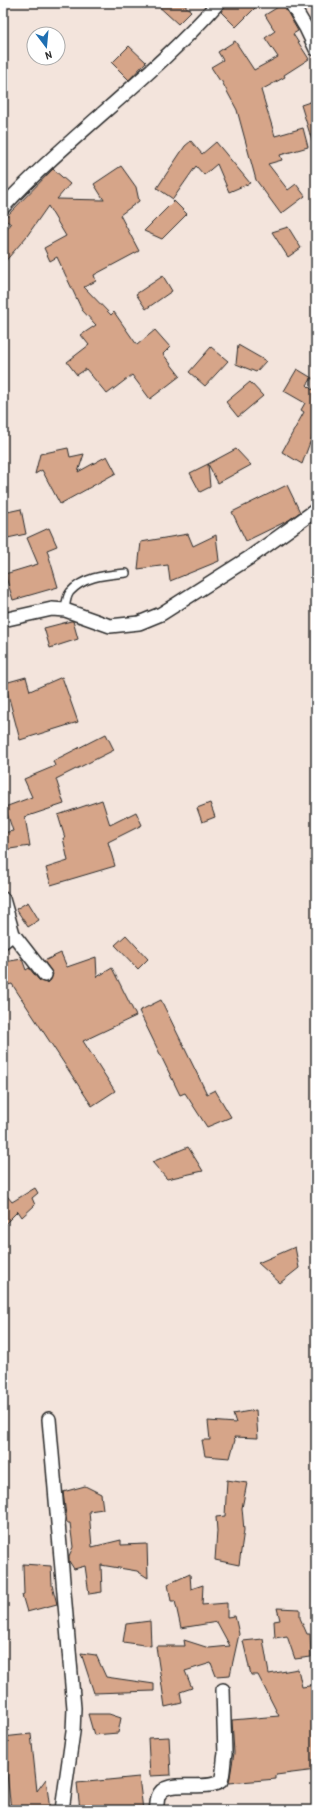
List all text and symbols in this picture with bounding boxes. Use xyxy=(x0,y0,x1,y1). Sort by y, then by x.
north arrow xyxy=(26,26,66,66)
text: N xyxy=(44,48,54,63)

